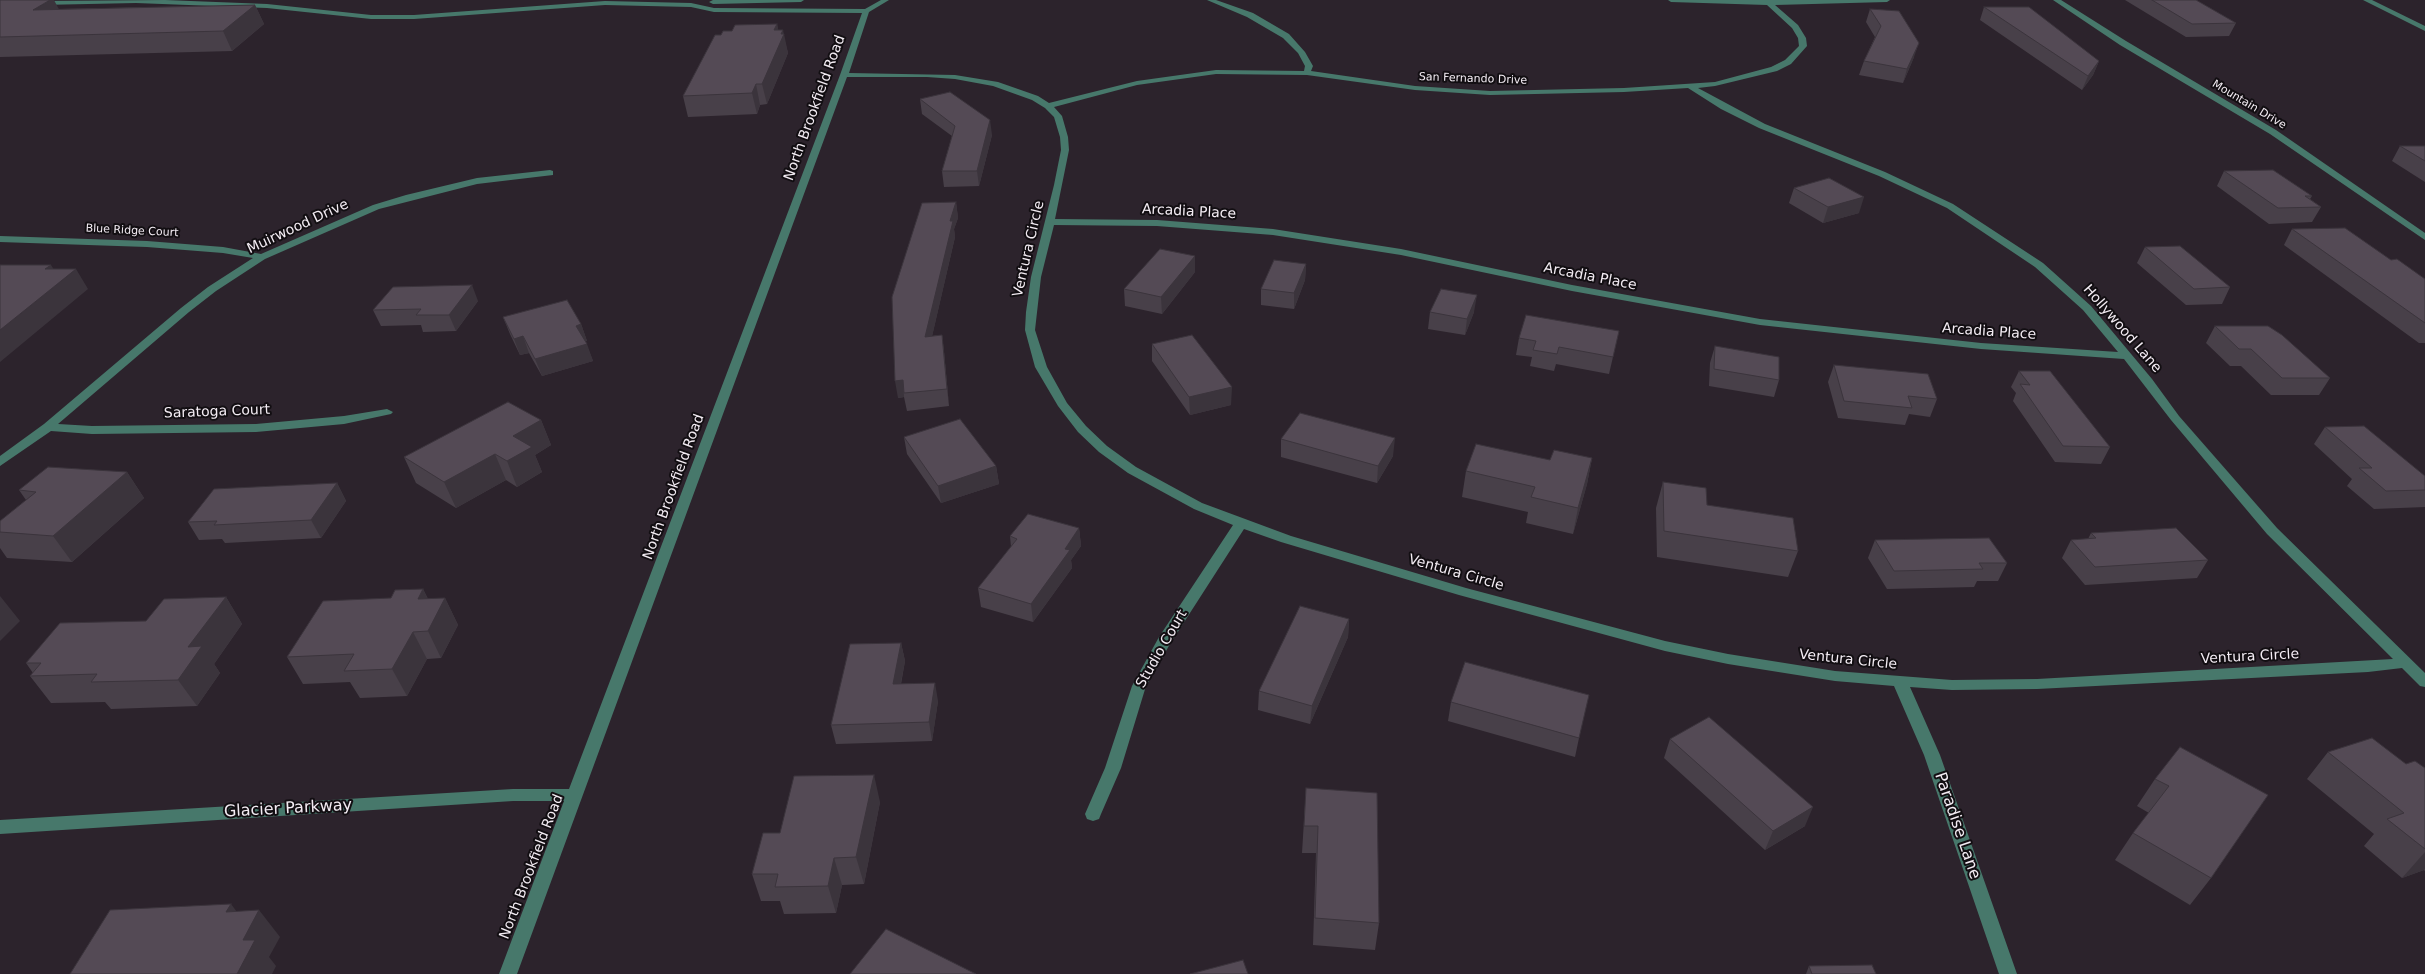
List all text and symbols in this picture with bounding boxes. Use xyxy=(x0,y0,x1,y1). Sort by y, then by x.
street label: North Brookfield Road xyxy=(781,33,849,183)
street label: San Fernando Drive xyxy=(1419,71,1527,87)
street label: Mountain Drive xyxy=(2210,78,2288,132)
street label: Muirwood Drive xyxy=(245,196,351,258)
street label: Ventura Circle xyxy=(1010,199,1048,299)
street label: Arcadia Place xyxy=(1141,201,1237,223)
street label: Blue Ridge Court xyxy=(85,222,179,240)
street label: Arcadia Place xyxy=(1542,260,1638,294)
street label: Hollywood Lane xyxy=(2079,282,2165,376)
street label: Arcadia Place xyxy=(1941,320,2037,344)
street label: Saratoga Court xyxy=(164,402,270,422)
street label: North Brookfield Road xyxy=(640,412,708,562)
street label: Ventura Circle xyxy=(1406,551,1506,595)
street label: Studio Court xyxy=(1133,607,1191,691)
street label: Ventura Circle xyxy=(2200,646,2300,668)
street label: Ventura Circle xyxy=(1798,647,1898,673)
street label: Paradise Lane xyxy=(1930,770,1984,882)
street label: North Brookfield Road xyxy=(497,792,567,942)
street label: Glacier Parkway xyxy=(223,796,353,822)

